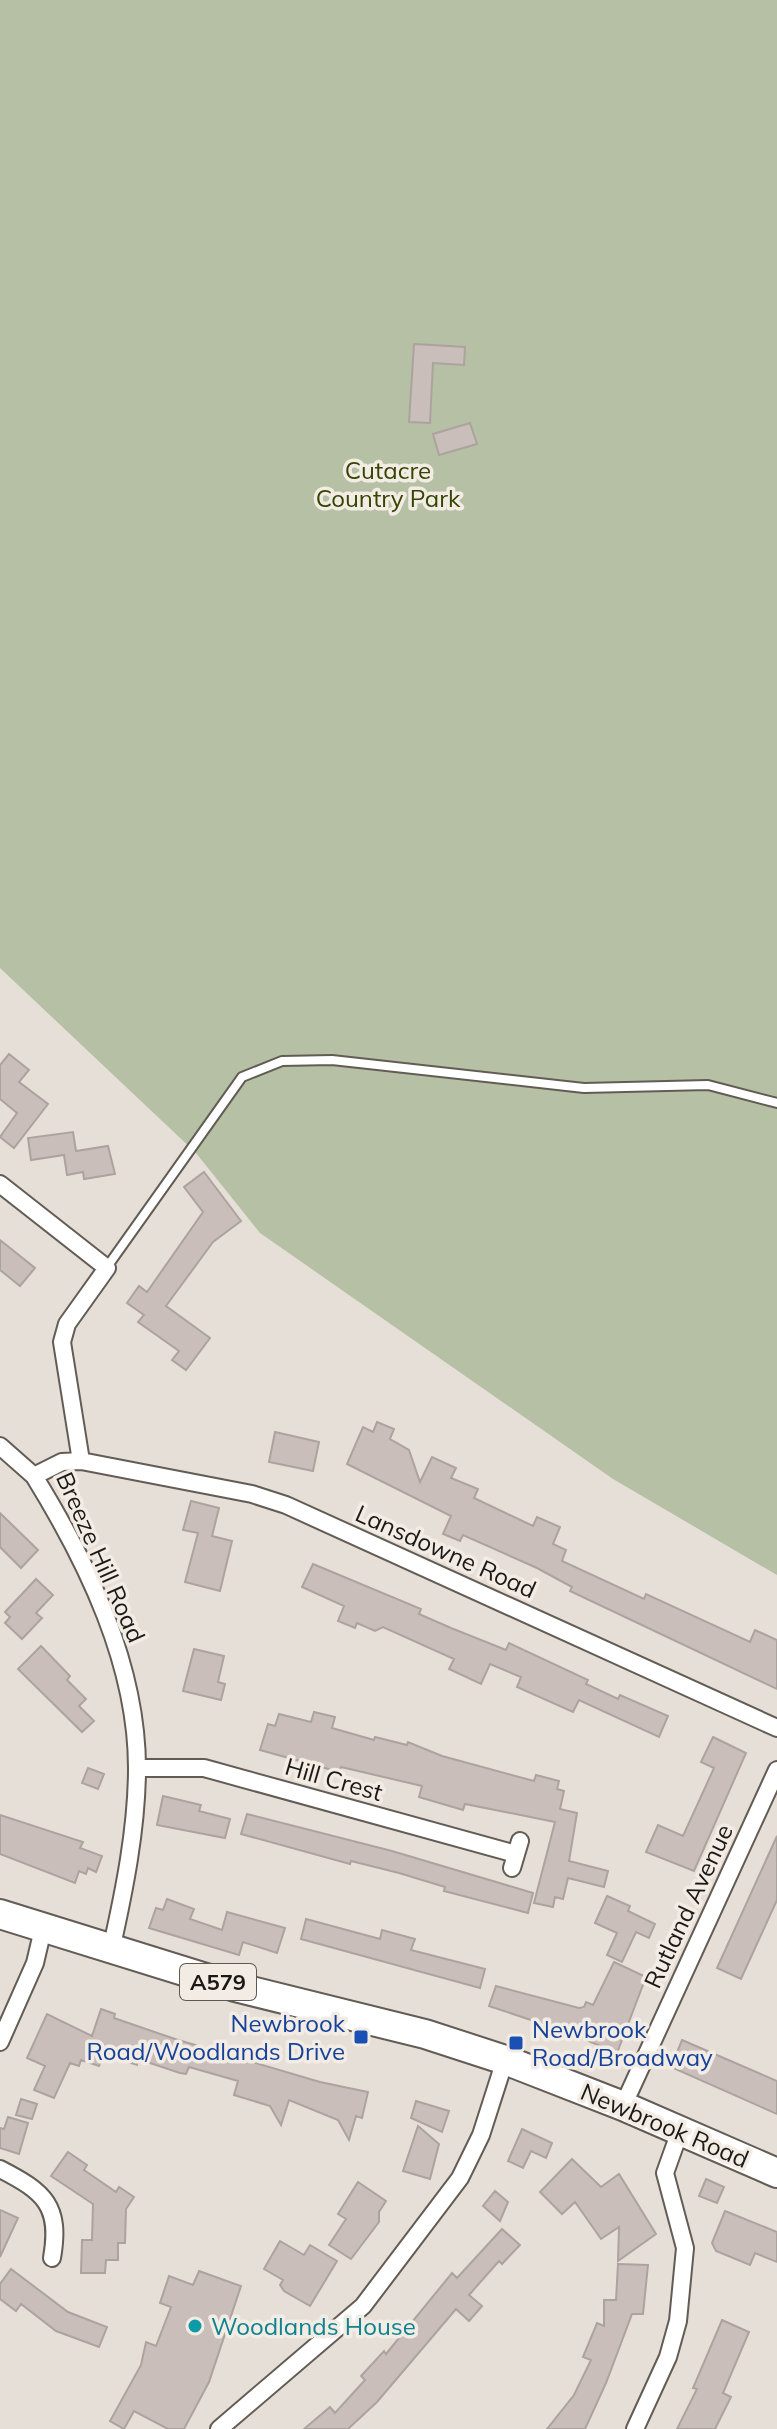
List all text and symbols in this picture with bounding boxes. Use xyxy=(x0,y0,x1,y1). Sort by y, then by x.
park label: Cutacre Country Park xyxy=(316,455,461,513)
street label: Breeze Hill Road xyxy=(50,1467,152,1647)
street label: Lansdowne Road xyxy=(351,1498,541,1604)
street label: Hill Crest xyxy=(282,1751,386,1807)
street label: Rutland Avenue xyxy=(637,1819,739,1993)
road number: A579 xyxy=(180,1964,256,2000)
place label: Newbrook Road/Woodlands Drive xyxy=(87,2008,346,2066)
place label: Newbrook Road/Broadway xyxy=(532,2014,713,2072)
marker: Newbrook Road/Woodlands Drive xyxy=(352,2028,370,2046)
marker: Newbrook Road/Broadway xyxy=(507,2034,525,2052)
street label: Newbrook Road xyxy=(577,2076,753,2174)
place label: Woodlands House xyxy=(211,2311,416,2341)
marker: Woodlands House xyxy=(186,2317,204,2335)

